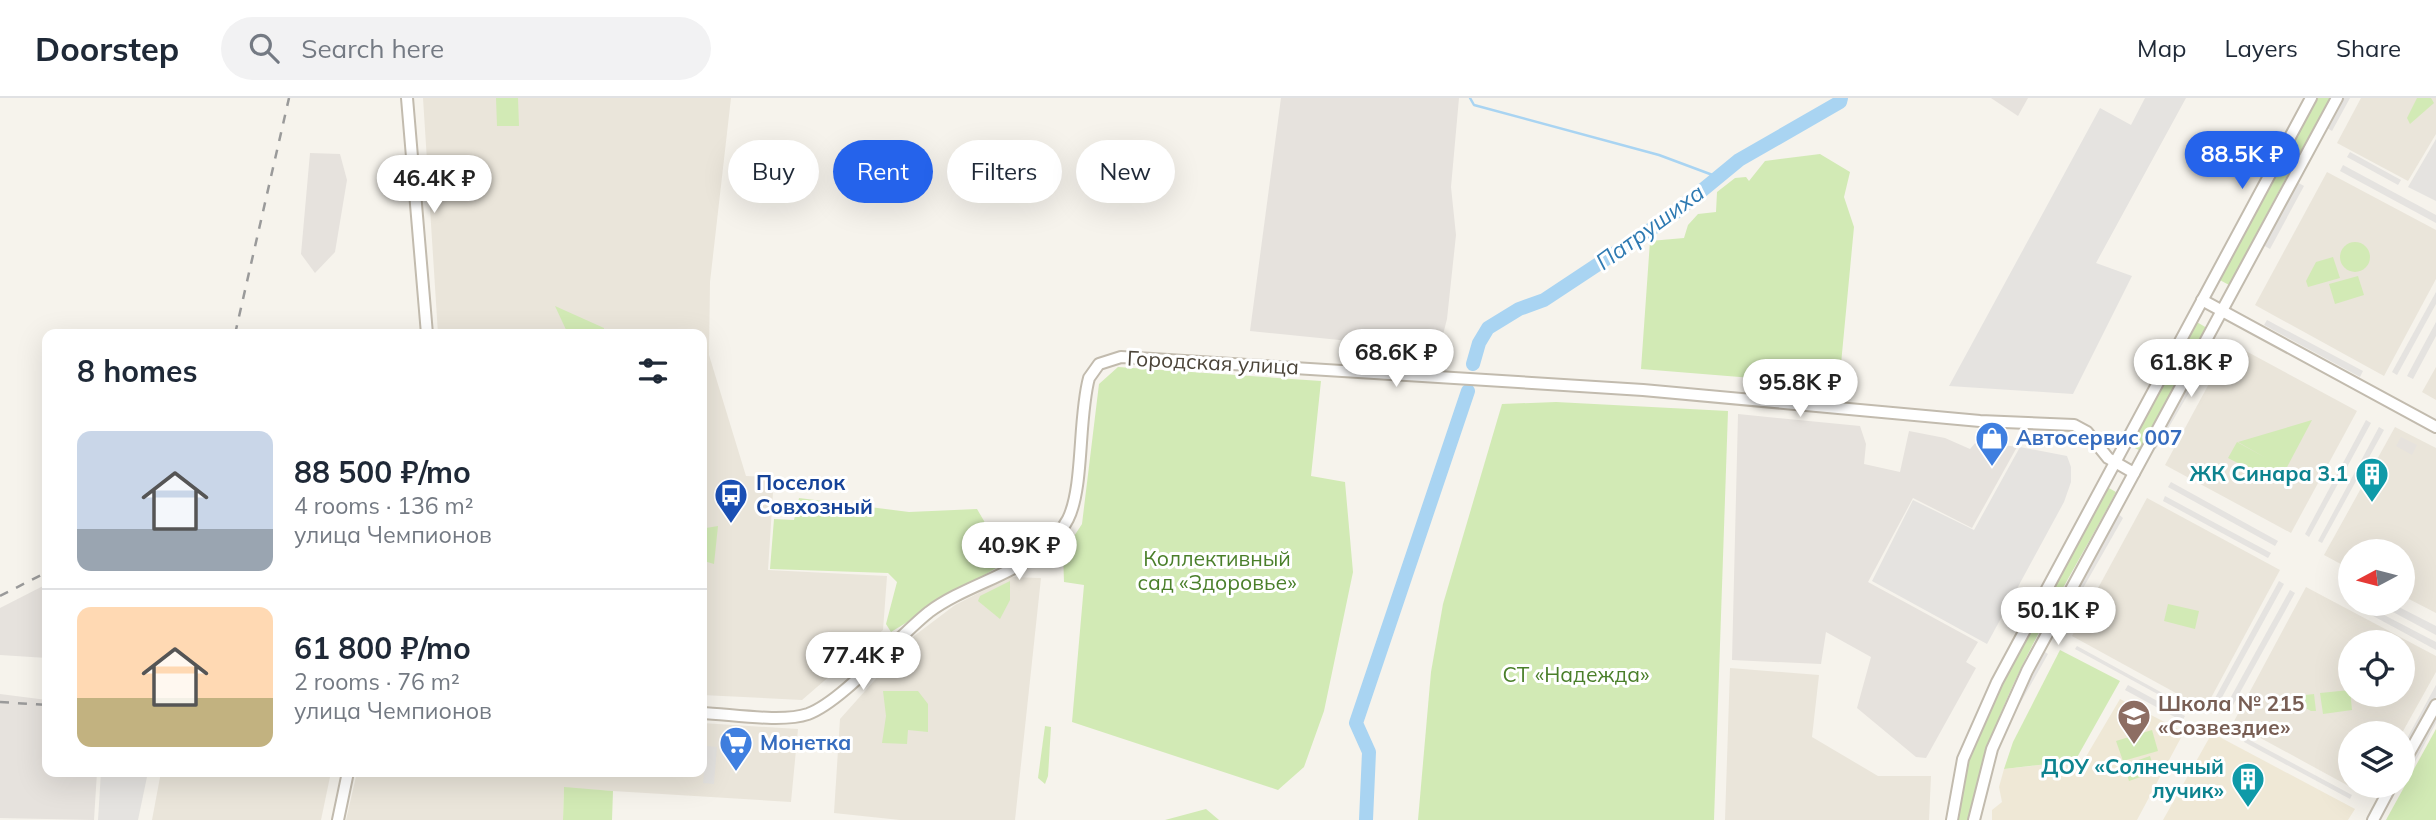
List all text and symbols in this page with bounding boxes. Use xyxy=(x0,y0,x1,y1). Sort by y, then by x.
search box xyxy=(221,17,711,80)
text: Doorstep xyxy=(35,28,179,69)
icon: search xyxy=(245,29,283,67)
text: Search here xyxy=(301,32,444,65)
text: Map xyxy=(2137,33,2186,63)
text: Layers xyxy=(2224,33,2298,63)
text: Share xyxy=(2336,33,2401,63)
pin: 88.5K ₽ xyxy=(2177,132,2307,191)
text: 88.5K ₽ xyxy=(2201,139,2283,168)
chip: Buy xyxy=(728,140,819,203)
chip: Rent xyxy=(833,140,933,203)
chip: Filters xyxy=(947,140,1062,203)
chip: New xyxy=(1076,140,1175,203)
pin: 46.4K ₽ xyxy=(369,156,499,215)
text: 46.4K ₽ xyxy=(393,163,475,192)
water label: Патрушиха xyxy=(1590,177,1710,276)
pin: 68.6K ₽ xyxy=(1331,330,1461,389)
text: 68.6K ₽ xyxy=(1355,337,1437,366)
pin: 61.8K ₽ xyxy=(2126,340,2256,399)
street label: Городская улица xyxy=(1126,345,1300,379)
text: 61.8K ₽ xyxy=(2150,347,2232,376)
text: 8 homes xyxy=(77,352,198,390)
icon: filters xyxy=(634,352,672,390)
pin: 95.8K ₽ xyxy=(1735,360,1865,419)
text: 95.8K ₽ xyxy=(1759,367,1841,396)
shop icon: Автосервис 007 xyxy=(1973,419,2011,468)
place label: Автосервис 007 xyxy=(2016,424,2182,450)
text: 88 500 ₽/mo xyxy=(294,453,471,491)
building icon: ЖК Синара 3.1 xyxy=(2353,455,2391,504)
icon: home xyxy=(133,459,217,543)
place label: ЖК Синара 3.1 xyxy=(2190,460,2348,486)
place label: Поселок Совхозный xyxy=(756,469,873,519)
bus stop icon: Поселок Совхозный xyxy=(712,476,750,525)
text: 4 rooms · 136 m² xyxy=(294,491,474,520)
text: улица Чемпионов xyxy=(294,520,492,549)
pin: 40.9K ₽ xyxy=(954,522,1084,582)
text: 40.9K ₽ xyxy=(978,530,1060,559)
north arrow xyxy=(2338,539,2415,616)
map controls xyxy=(2338,539,2415,798)
park label: Коллективный сад «Здоровье» xyxy=(1138,545,1296,595)
pin: 50.1K ₽ xyxy=(1993,588,2123,647)
text: 50.1K ₽ xyxy=(2017,595,2099,624)
text: 61 800 ₽/mo xyxy=(294,629,471,667)
button: locate xyxy=(2338,630,2415,707)
pin: 77.4K ₽ xyxy=(798,632,928,692)
icon: home xyxy=(133,635,217,719)
text: 77.4K ₽ xyxy=(822,640,904,669)
park label: СТ «Надежда» xyxy=(1503,661,1649,687)
text: 2 rooms · 76 m² xyxy=(294,667,460,696)
place label: Школа № 215 «Созвездие» xyxy=(2158,690,2304,740)
text: улица Чемпионов xyxy=(294,696,492,725)
school or university icon: Школа № 215 «Созвездие» xyxy=(2115,697,2153,746)
button: layers xyxy=(2338,721,2415,798)
supermarket icon: Монетка xyxy=(717,724,755,773)
place label: Монетка xyxy=(760,729,851,755)
place label: ДОУ «Солнечный лучик» xyxy=(2041,753,2224,803)
building icon: ДОУ «Солнечный лучик» xyxy=(2229,760,2267,809)

